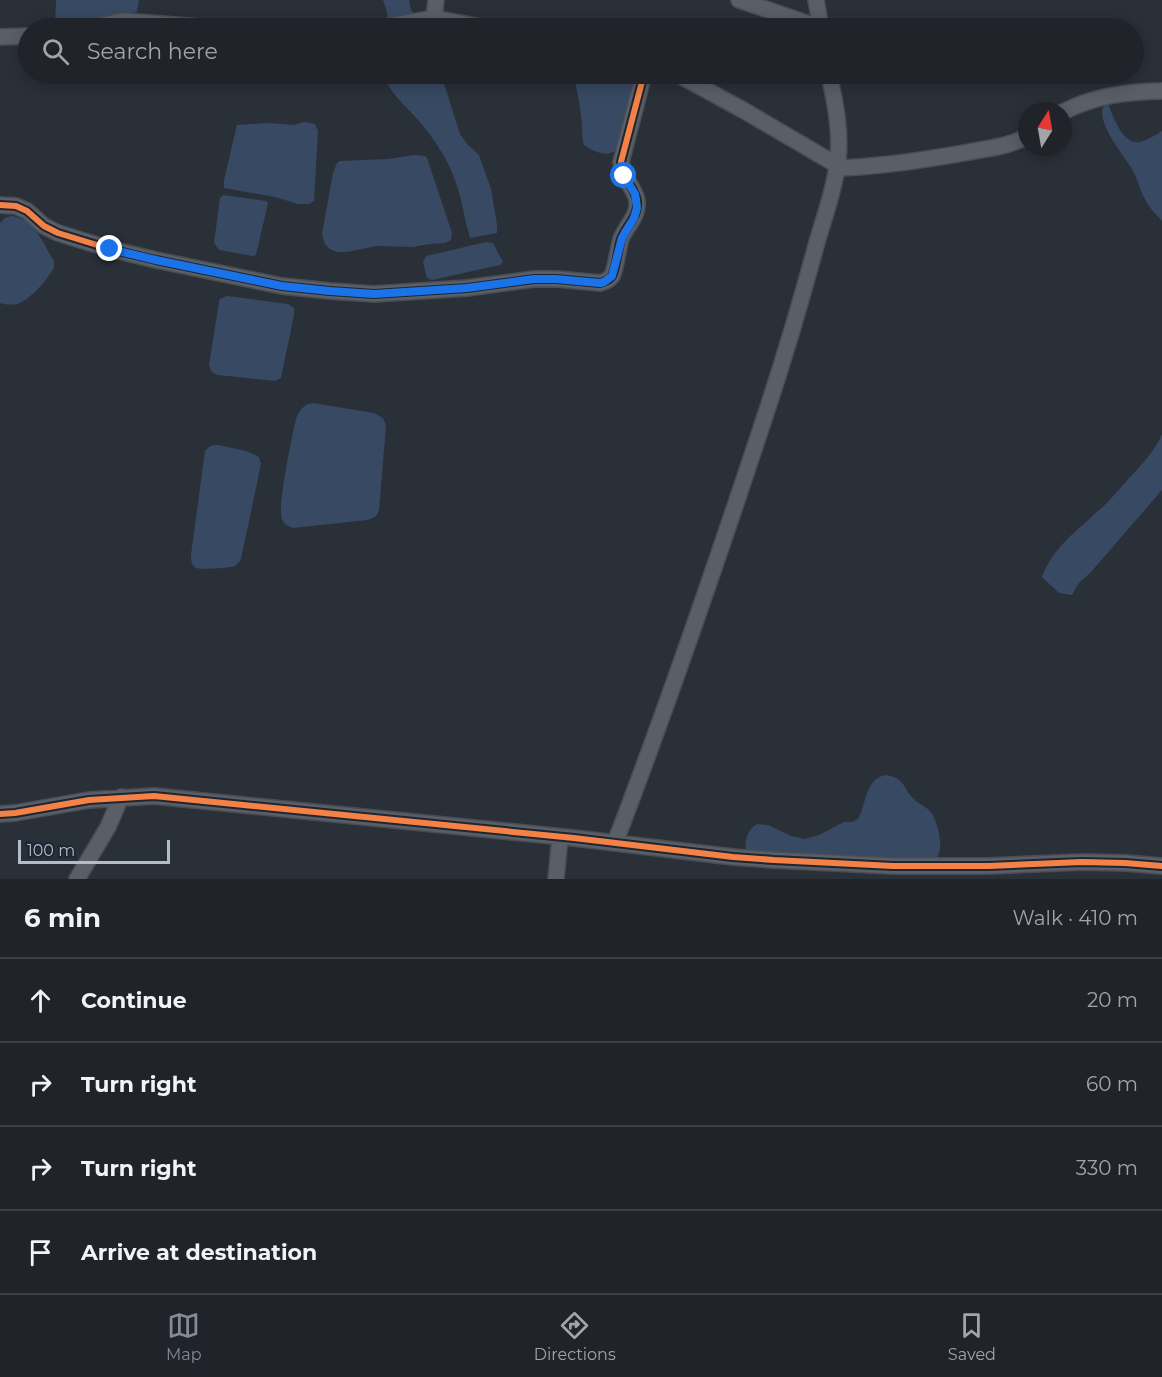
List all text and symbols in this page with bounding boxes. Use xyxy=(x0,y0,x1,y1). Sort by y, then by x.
search box xyxy=(18,18,1144,84)
icon: search xyxy=(39,35,72,68)
text: Search here xyxy=(87,38,218,65)
north arrow xyxy=(1018,102,1072,156)
route start xyxy=(610,162,636,188)
route end xyxy=(96,235,122,261)
scale bar xyxy=(18,837,170,864)
text: 100 m xyxy=(27,841,75,860)
text: 6 min xyxy=(24,902,101,934)
text: Walk · 410 m xyxy=(1013,906,1138,930)
icon: ahead xyxy=(24,984,57,1017)
text: Continue xyxy=(81,987,187,1014)
text: 20 m xyxy=(1087,988,1138,1012)
icon: right xyxy=(24,1068,57,1101)
text: Turn right xyxy=(81,1071,196,1098)
text: 60 m xyxy=(1086,1072,1138,1096)
icon: right xyxy=(24,1152,57,1185)
text: Turn right xyxy=(81,1155,196,1182)
text: 330 m xyxy=(1076,1156,1138,1180)
icon: arrive xyxy=(24,1236,57,1269)
text: Arrive at destination xyxy=(81,1239,317,1266)
tab: Map xyxy=(166,1309,202,1364)
tab: Directions xyxy=(534,1309,616,1364)
tab: Saved xyxy=(948,1309,996,1364)

